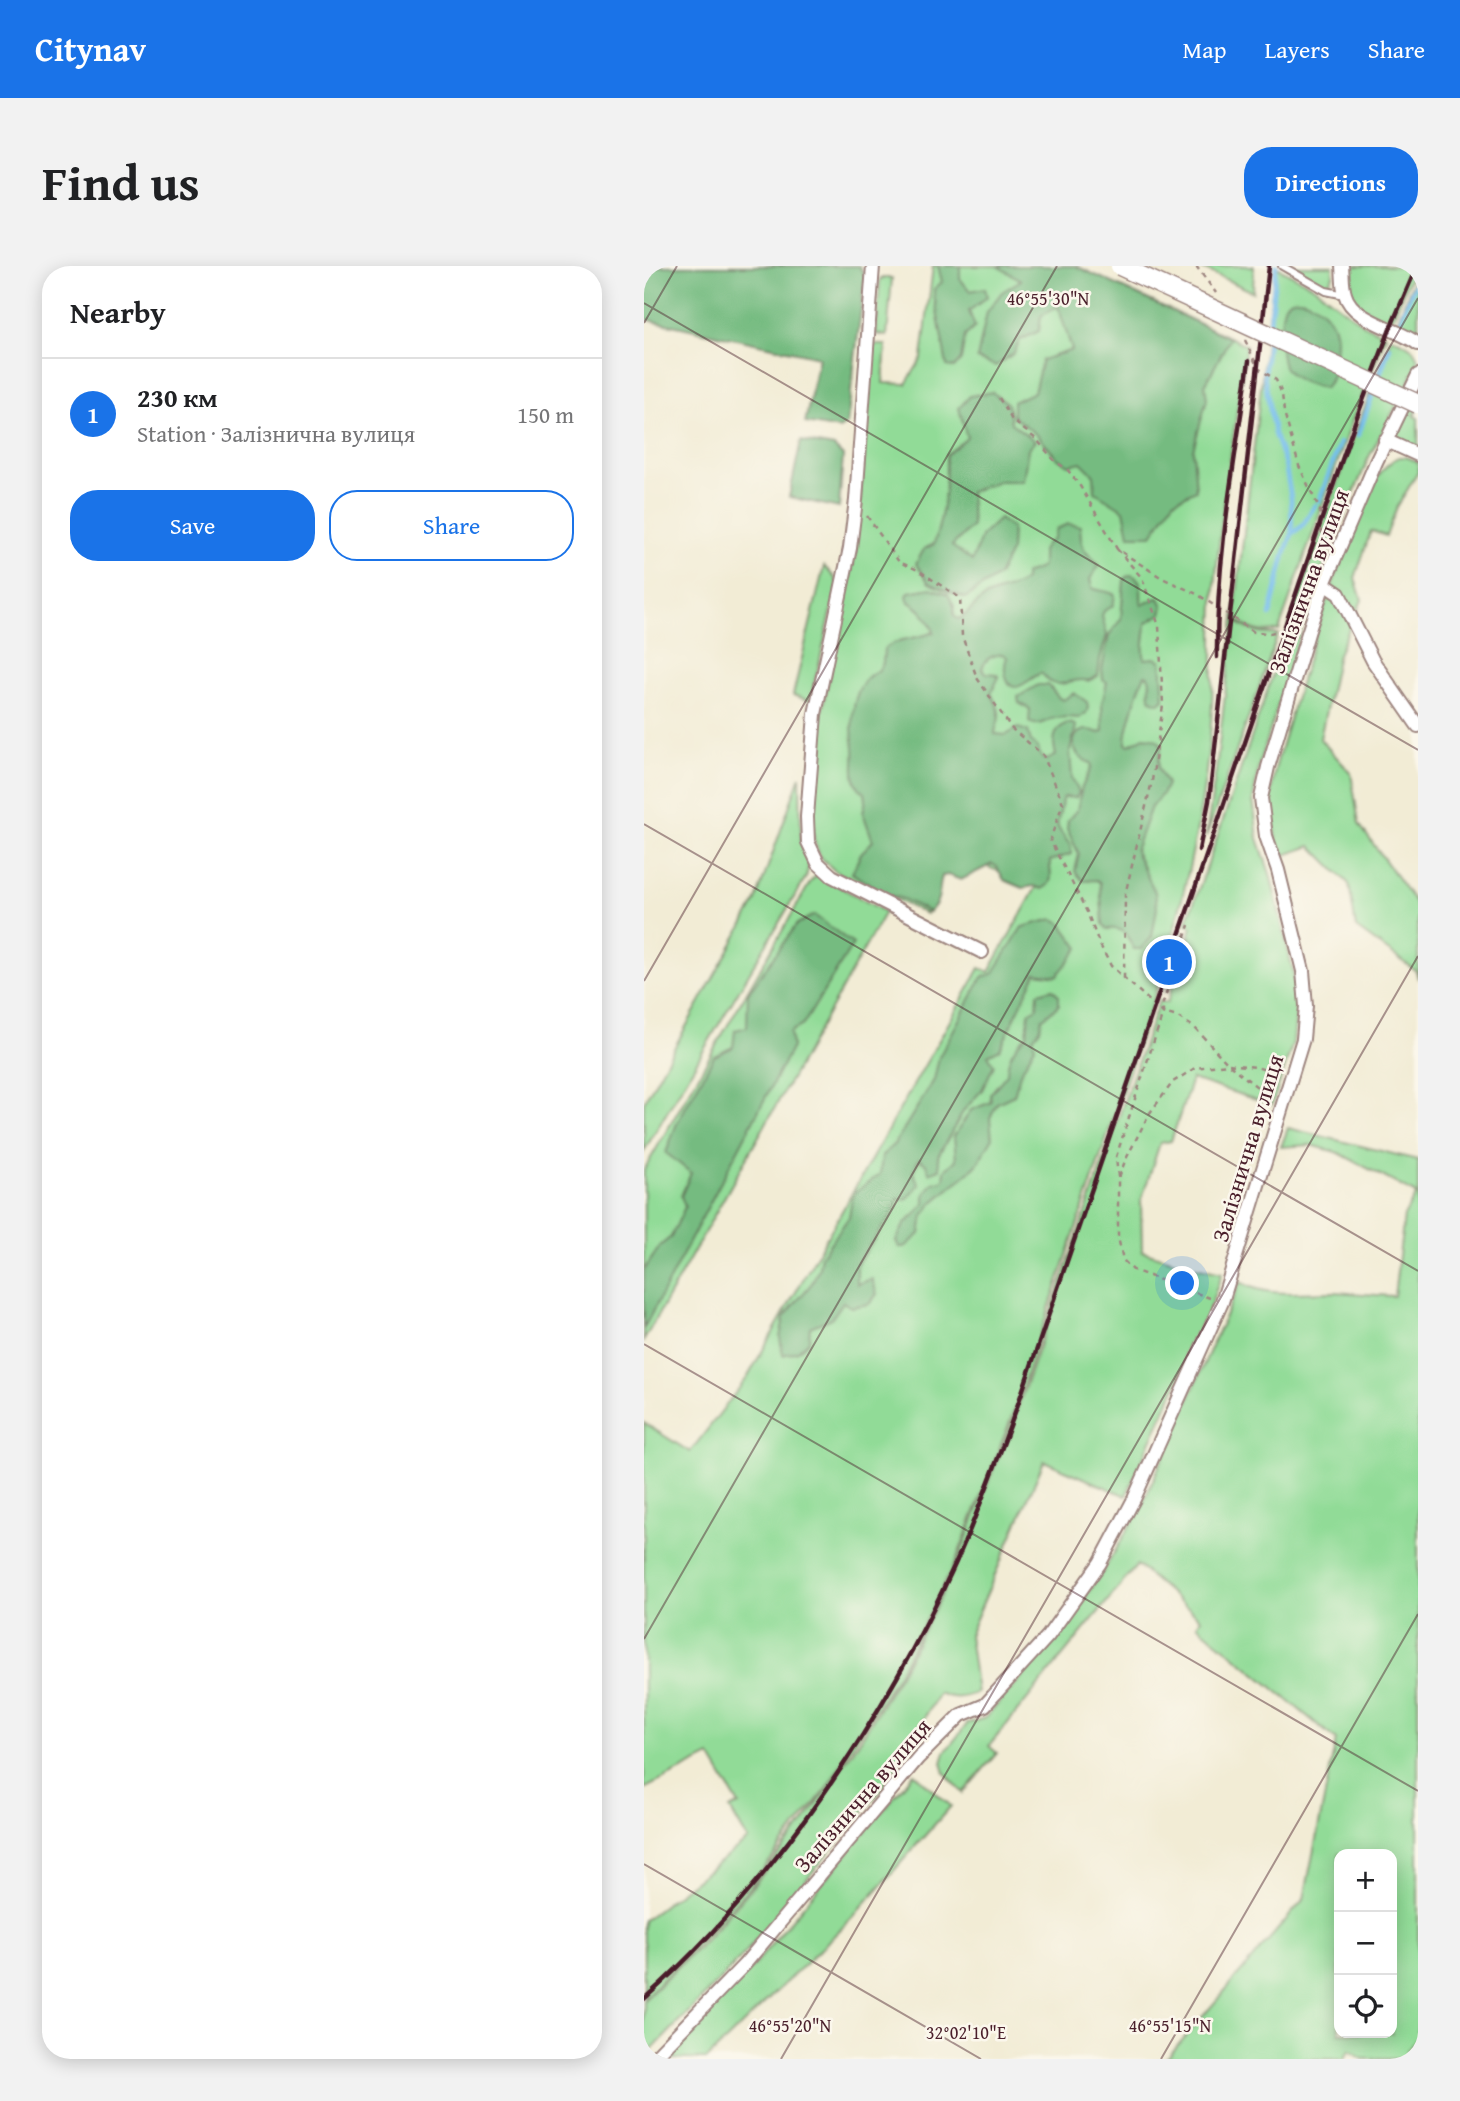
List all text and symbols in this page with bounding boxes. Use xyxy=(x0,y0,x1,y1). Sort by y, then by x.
text: Citynav xyxy=(35,25,146,73)
text: Map xyxy=(1183,32,1226,67)
text: Layers xyxy=(1264,32,1330,67)
text: Share xyxy=(1368,32,1425,67)
text: Find us xyxy=(42,146,200,218)
button: Directions xyxy=(1244,147,1418,218)
text: 46°55'30"N xyxy=(1007,285,1090,312)
text: Nearby xyxy=(70,290,166,334)
text: 230 км xyxy=(137,378,218,417)
text: 1 xyxy=(87,398,99,431)
text: 150 m xyxy=(517,398,574,431)
text: Station · Залізнична вулиця xyxy=(137,417,415,450)
street label: Залізнична вулиця xyxy=(1259,484,1357,678)
button: Save xyxy=(70,490,315,561)
button: Share xyxy=(329,490,574,561)
pin: 1 xyxy=(1146,936,1192,988)
street label: Залізнична вулиця xyxy=(1203,1050,1291,1246)
your location xyxy=(1165,1266,1199,1300)
street label: Залізнична вулиця xyxy=(786,1710,939,1879)
map controls xyxy=(1334,1849,1397,2038)
button: + xyxy=(1334,1849,1397,1912)
button: − xyxy=(1334,1912,1397,1975)
button: locate xyxy=(1334,1975,1397,2038)
text: 46°55'20"N xyxy=(749,2012,832,2039)
text: 46°55'15"N xyxy=(1129,2012,1212,2039)
text: 32°02'10"E xyxy=(926,2019,1006,2046)

